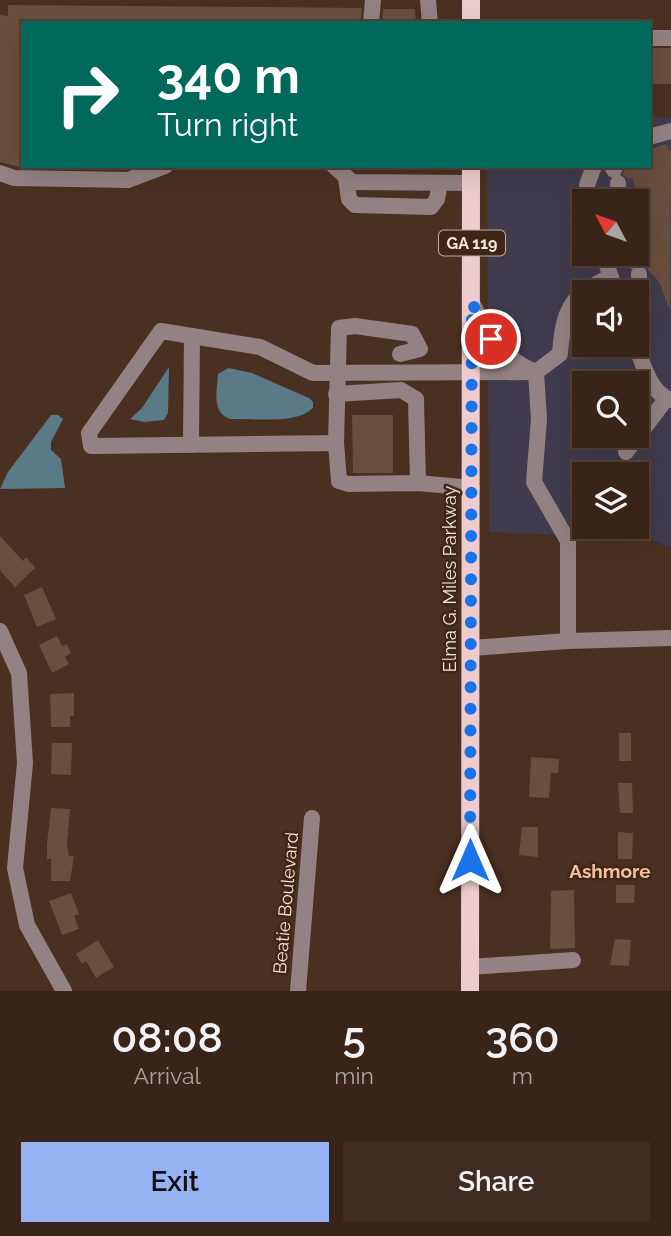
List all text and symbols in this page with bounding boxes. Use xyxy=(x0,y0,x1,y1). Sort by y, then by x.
text: 340 m xyxy=(157,47,300,104)
icon: right xyxy=(42,49,133,140)
text: Turn right xyxy=(157,106,298,143)
north arrow xyxy=(572,189,649,266)
map controls xyxy=(572,189,649,539)
road number: GA 119 xyxy=(439,230,505,256)
button: sound xyxy=(572,280,649,357)
pin xyxy=(461,309,521,369)
icon: arrive xyxy=(472,320,510,358)
button: search xyxy=(572,371,649,448)
button: layers xyxy=(572,462,649,539)
street label: Elma G. Miles Parkway xyxy=(439,485,460,672)
position arrow xyxy=(433,823,507,897)
street label: Beatie Boulevard xyxy=(269,831,302,975)
district label: Ashmore xyxy=(569,860,651,882)
text: 08:08 xyxy=(111,1013,223,1062)
text: 5 xyxy=(342,1013,366,1062)
text: 360 xyxy=(485,1013,560,1062)
text: Arrival xyxy=(133,1062,201,1089)
text: min xyxy=(334,1062,374,1089)
text: m xyxy=(512,1062,533,1089)
button: Exit xyxy=(21,1142,329,1222)
button: Share xyxy=(343,1142,650,1222)

